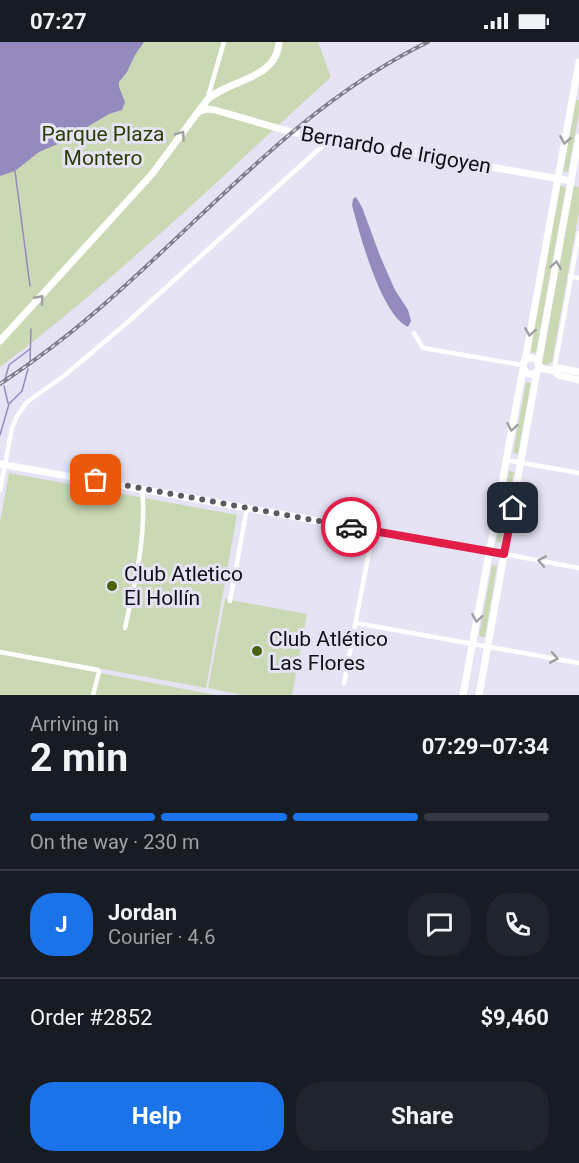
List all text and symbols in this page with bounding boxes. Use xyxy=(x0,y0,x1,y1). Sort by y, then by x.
text: 07:27 xyxy=(30,9,87,34)
street label: Bernardo de Irigoyen xyxy=(299,121,493,179)
park label: Parque Plaza Montero xyxy=(42,122,164,170)
one-way arrow xyxy=(174,131,185,142)
one-way arrow xyxy=(559,135,572,145)
one-way arrow xyxy=(549,260,562,270)
one-way arrow xyxy=(33,295,44,306)
one-way arrow xyxy=(524,327,537,337)
one-way arrow xyxy=(507,422,519,431)
pin xyxy=(70,454,121,505)
icon: bag xyxy=(79,463,112,496)
pin xyxy=(487,482,538,533)
icon: home xyxy=(496,491,529,524)
courier xyxy=(321,497,381,557)
icon: car xyxy=(335,511,368,544)
one-way arrow xyxy=(537,555,547,568)
place label: Club Atletico El Hollín xyxy=(124,562,243,610)
marker: Club Atletico El Hollín xyxy=(105,579,119,593)
one-way arrow xyxy=(472,614,484,623)
place label: Club Atlético Las Flores xyxy=(269,627,388,675)
marker: Club Atlético Las Flores xyxy=(250,644,264,658)
one-way arrow xyxy=(549,651,559,664)
text: Arriving in xyxy=(30,712,119,736)
text: 07:29–07:34 xyxy=(422,734,549,759)
text: 2 min xyxy=(30,735,128,781)
text: On the way · 230 m xyxy=(30,830,199,854)
button: chat xyxy=(408,893,471,956)
button: phone xyxy=(486,893,549,956)
text: Jordan xyxy=(108,900,177,925)
text: J xyxy=(55,912,68,937)
text: Courier · 4.6 xyxy=(108,925,215,949)
text: Order #2852 xyxy=(30,1005,152,1030)
text: $9,460 xyxy=(480,1005,549,1030)
button: Help xyxy=(30,1082,284,1151)
button: Share xyxy=(296,1082,549,1151)

